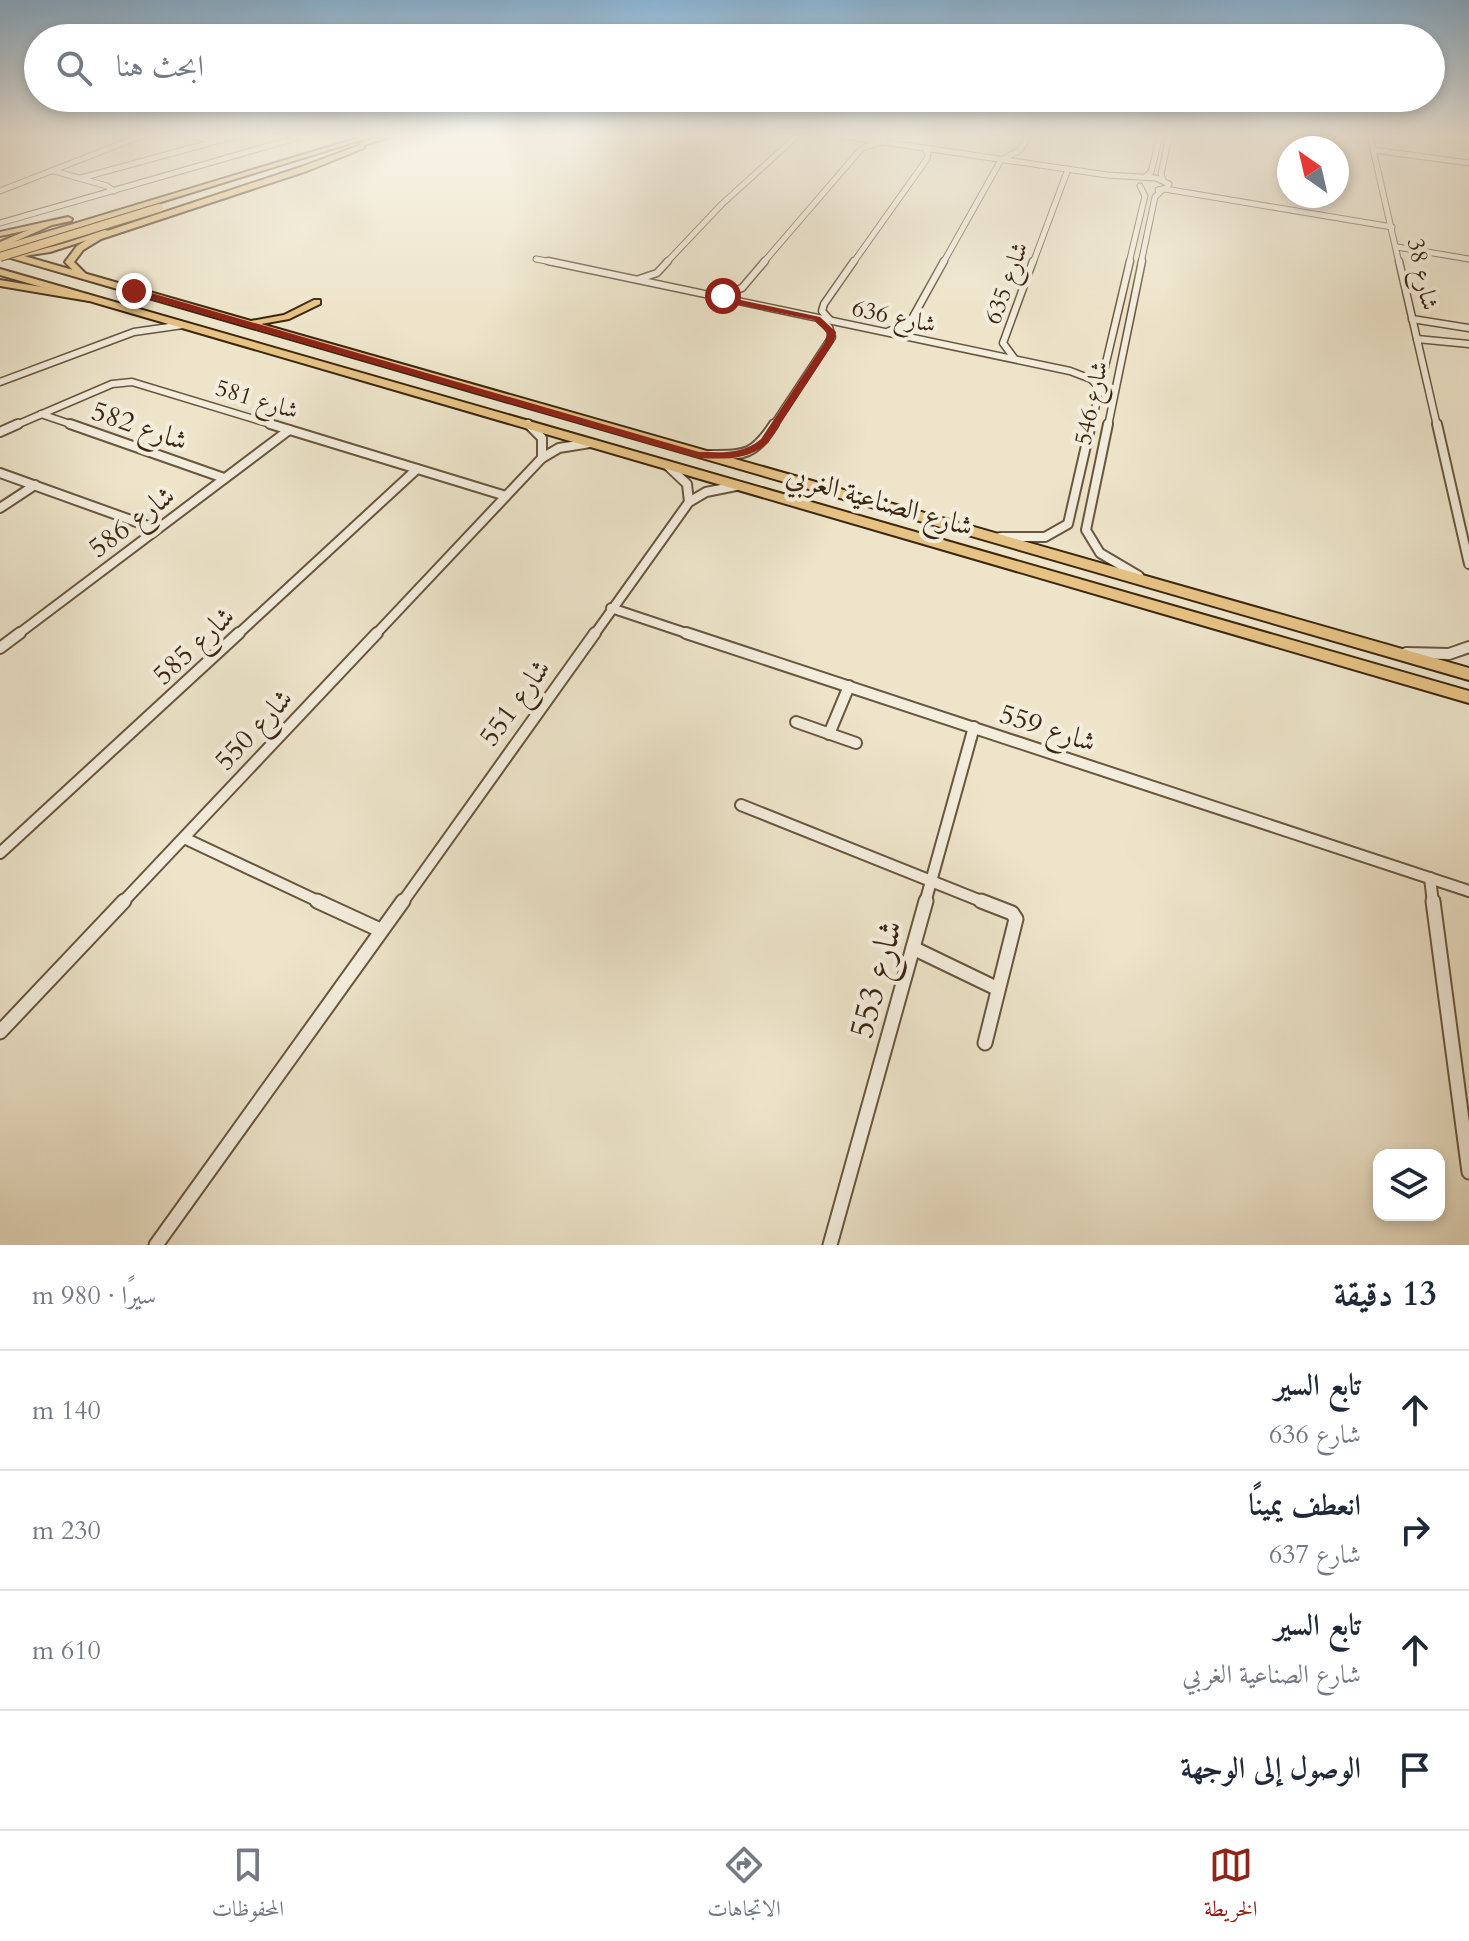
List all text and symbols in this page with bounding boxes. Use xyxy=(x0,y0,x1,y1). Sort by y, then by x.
search box xyxy=(24,24,1445,112)
icon: search xyxy=(52,46,96,90)
text: ابحث هنا xyxy=(116,46,204,87)
north arrow xyxy=(1277,136,1349,208)
street label: شارع 38 xyxy=(1396,235,1446,314)
street label: شارع 635 xyxy=(976,238,1039,330)
route end xyxy=(116,273,152,309)
route start xyxy=(705,278,741,314)
street label: شارع 636 xyxy=(848,292,939,344)
street label: شارع 546 xyxy=(1067,358,1119,449)
street label: شارع 581 xyxy=(211,371,302,431)
street label: شارع 582 xyxy=(85,392,193,464)
street label: شارع الصناعية الغربي xyxy=(781,456,978,550)
street label: شارع 586 xyxy=(81,477,185,570)
street label: شارع 585 xyxy=(144,598,246,696)
street label: شارع 551 xyxy=(470,651,563,756)
street label: شارع 550 xyxy=(206,680,304,782)
street label: شارع 559 xyxy=(993,695,1101,765)
street label: شارع 553 xyxy=(838,915,919,1045)
map controls xyxy=(1373,1149,1445,1221)
button: layers xyxy=(1373,1149,1445,1221)
text: 13 دقيقة xyxy=(1334,1271,1437,1317)
text: سيرًا · 980 m xyxy=(32,1278,156,1313)
text: تابع السير xyxy=(1275,1365,1361,1406)
icon: ahead xyxy=(1393,1388,1437,1432)
text: 140 m xyxy=(32,1393,101,1428)
text: شارع 636 xyxy=(1269,1417,1361,1452)
text: انعطف يمينًا xyxy=(1248,1485,1361,1526)
icon: right xyxy=(1393,1508,1437,1552)
text: 230 m xyxy=(32,1513,101,1548)
text: شارع 637 xyxy=(1269,1537,1361,1572)
text: تابع السير xyxy=(1275,1605,1361,1646)
icon: ahead xyxy=(1393,1628,1437,1672)
text: 610 m xyxy=(32,1633,101,1668)
text: شارع الصناعية الغربي xyxy=(1182,1657,1361,1692)
text: الوصول إلى الوجهة xyxy=(1181,1748,1361,1789)
icon: arrive xyxy=(1393,1748,1437,1792)
tab: المحفوظات xyxy=(212,1843,284,1930)
tab: الاتجاهات xyxy=(707,1843,781,1930)
tab: الخريطة xyxy=(1204,1843,1257,1930)

